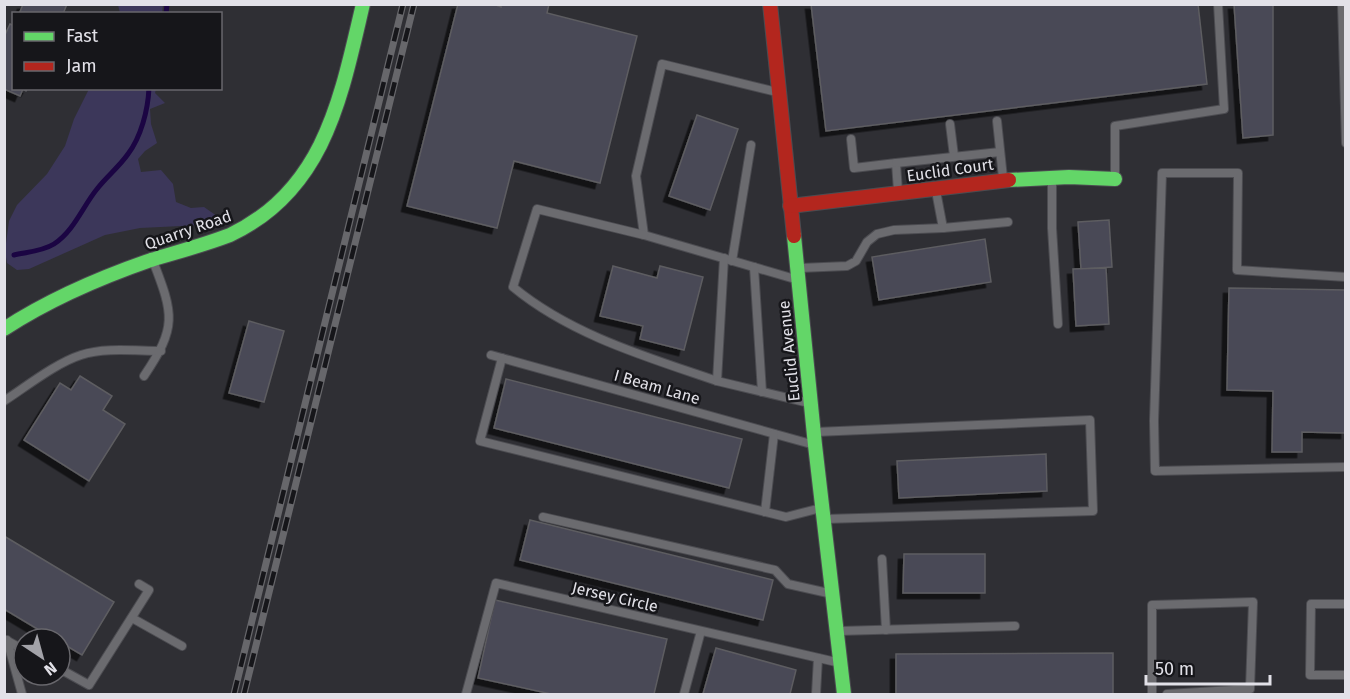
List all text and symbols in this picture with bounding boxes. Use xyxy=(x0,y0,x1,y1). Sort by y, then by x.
legend xyxy=(12,12,222,90)
text: Fast xyxy=(66,25,99,47)
text: Jam xyxy=(66,55,97,77)
street label: Euclid Court xyxy=(905,154,995,185)
street label: Quarry Road xyxy=(142,206,234,254)
street label: Euclid Avenue xyxy=(774,300,804,402)
street label: I Beam Lane xyxy=(612,366,702,408)
street label: Jersey Circle xyxy=(570,578,660,616)
north arrow xyxy=(12,627,72,687)
scale bar xyxy=(1146,648,1270,686)
text: N xyxy=(41,658,60,680)
text: 50 m xyxy=(1155,658,1194,680)

